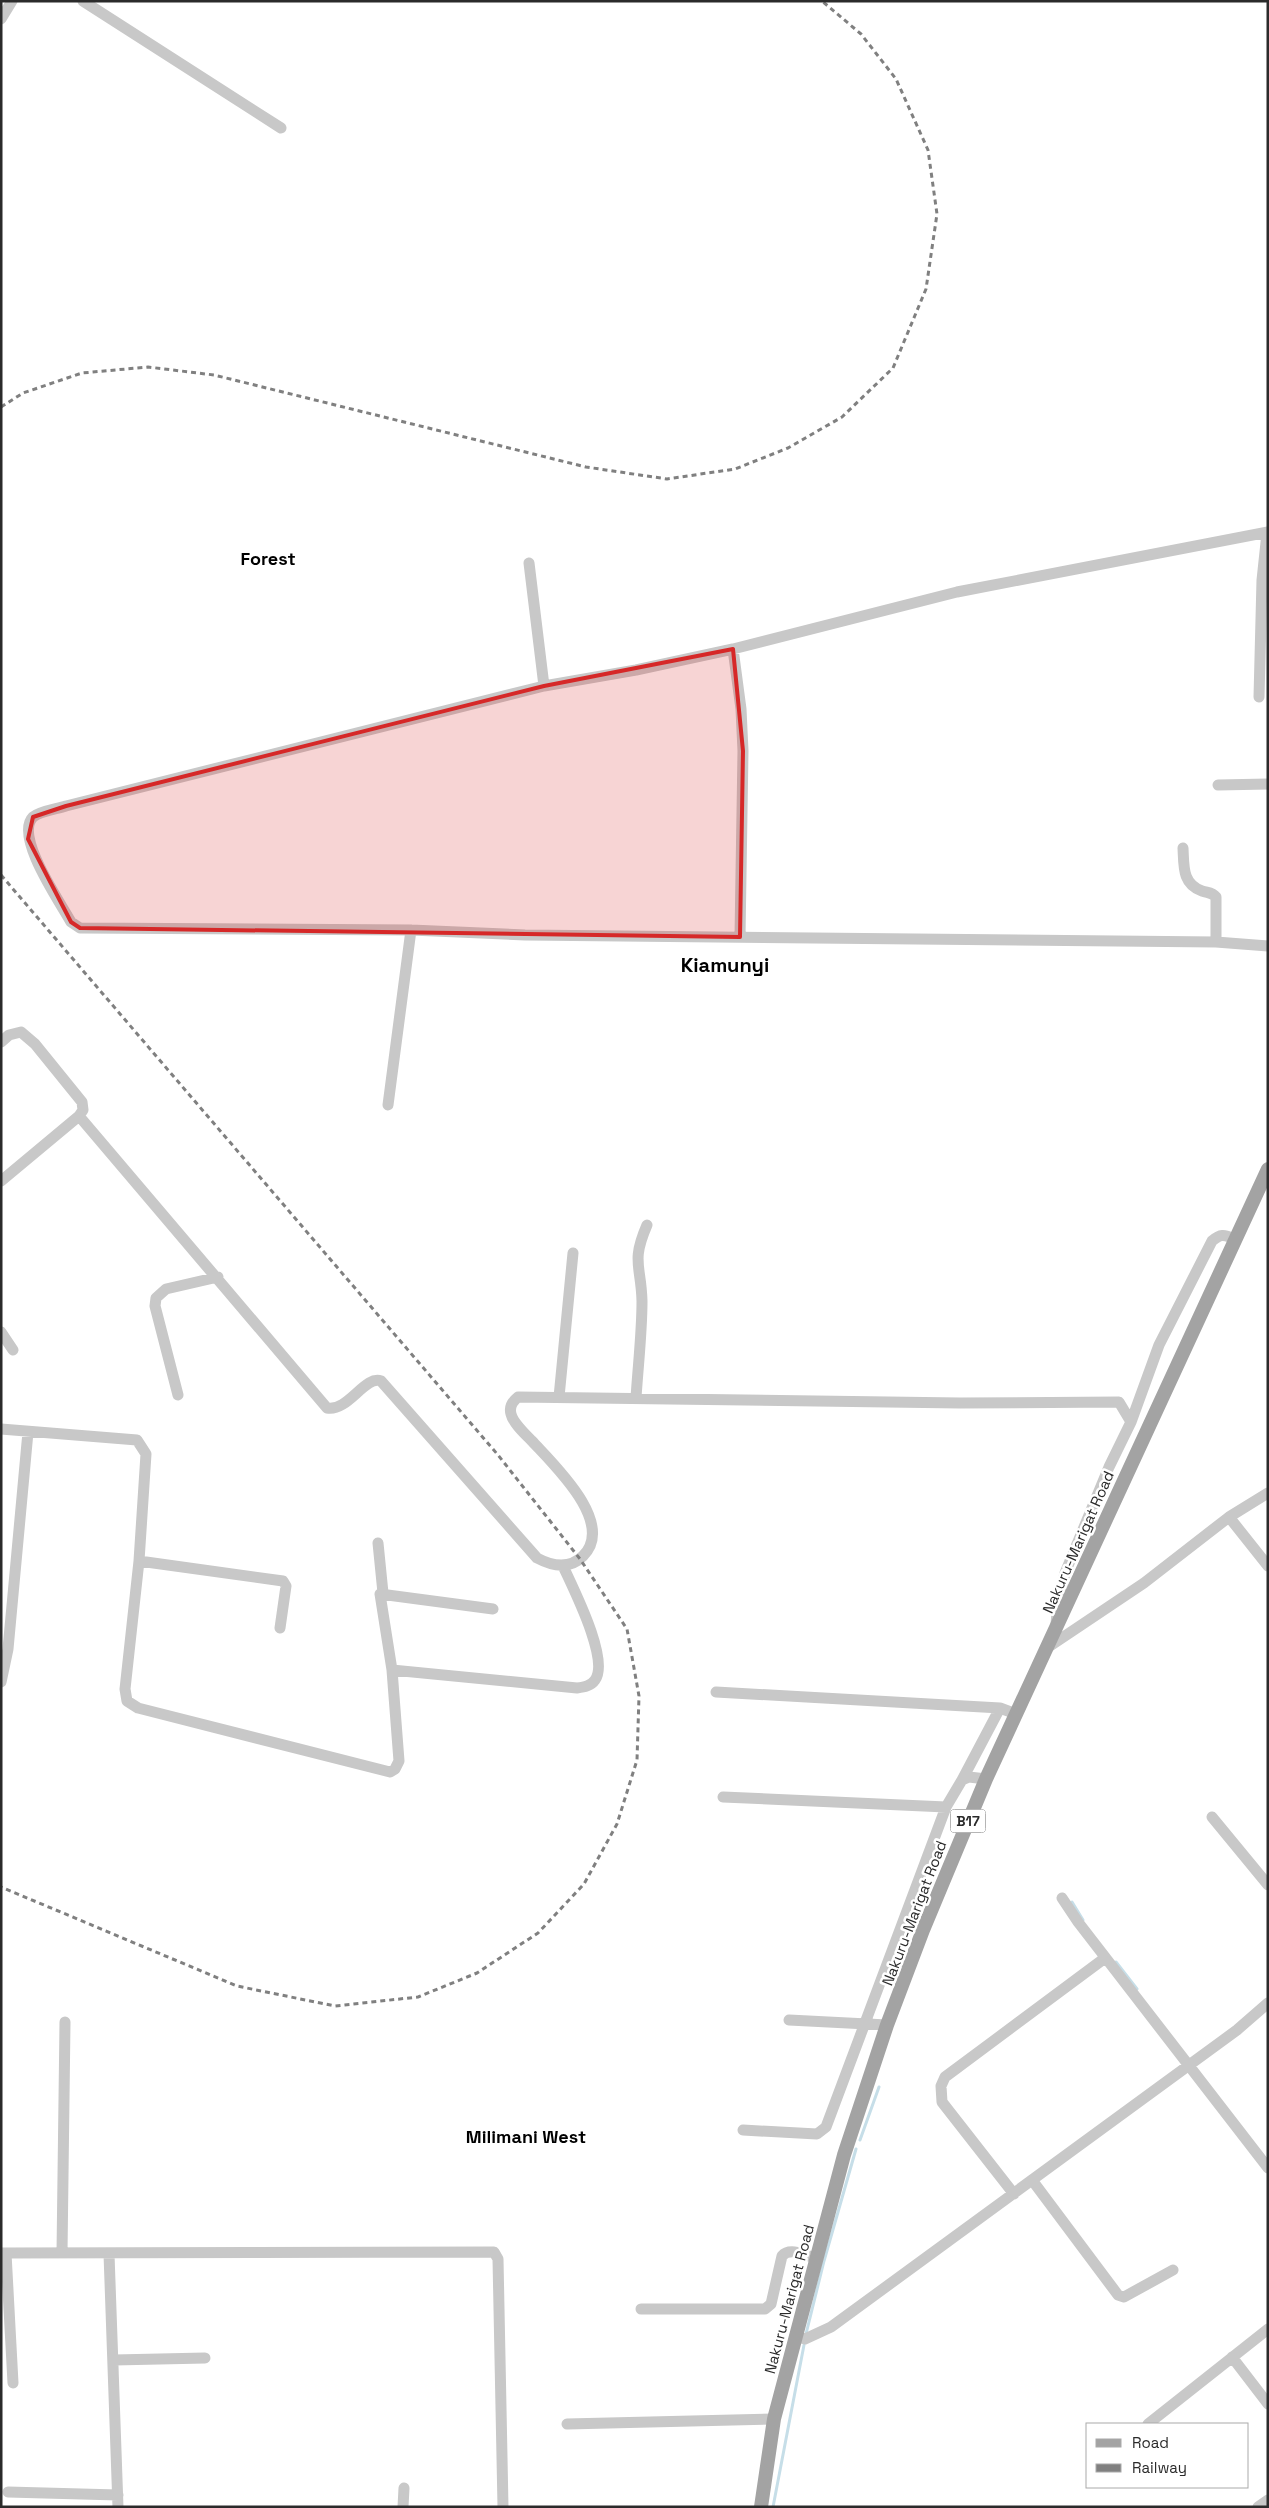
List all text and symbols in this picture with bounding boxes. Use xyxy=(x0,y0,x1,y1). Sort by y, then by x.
district label: Forest xyxy=(240,547,296,570)
district label: Kiamunyi xyxy=(681,952,769,978)
street label: Nakuru-Marigat Road xyxy=(1038,1468,1118,1616)
road number: B17 xyxy=(950,1810,986,1832)
street label: Nakuru-Marigat Road xyxy=(878,1838,950,1988)
district label: Milimani West xyxy=(466,2125,586,2148)
street label: Nakuru-Marigat Road xyxy=(760,2222,818,2376)
legend xyxy=(1086,2423,1249,2488)
text: Road xyxy=(1132,2433,1169,2452)
text: Railway xyxy=(1132,2458,1187,2477)

